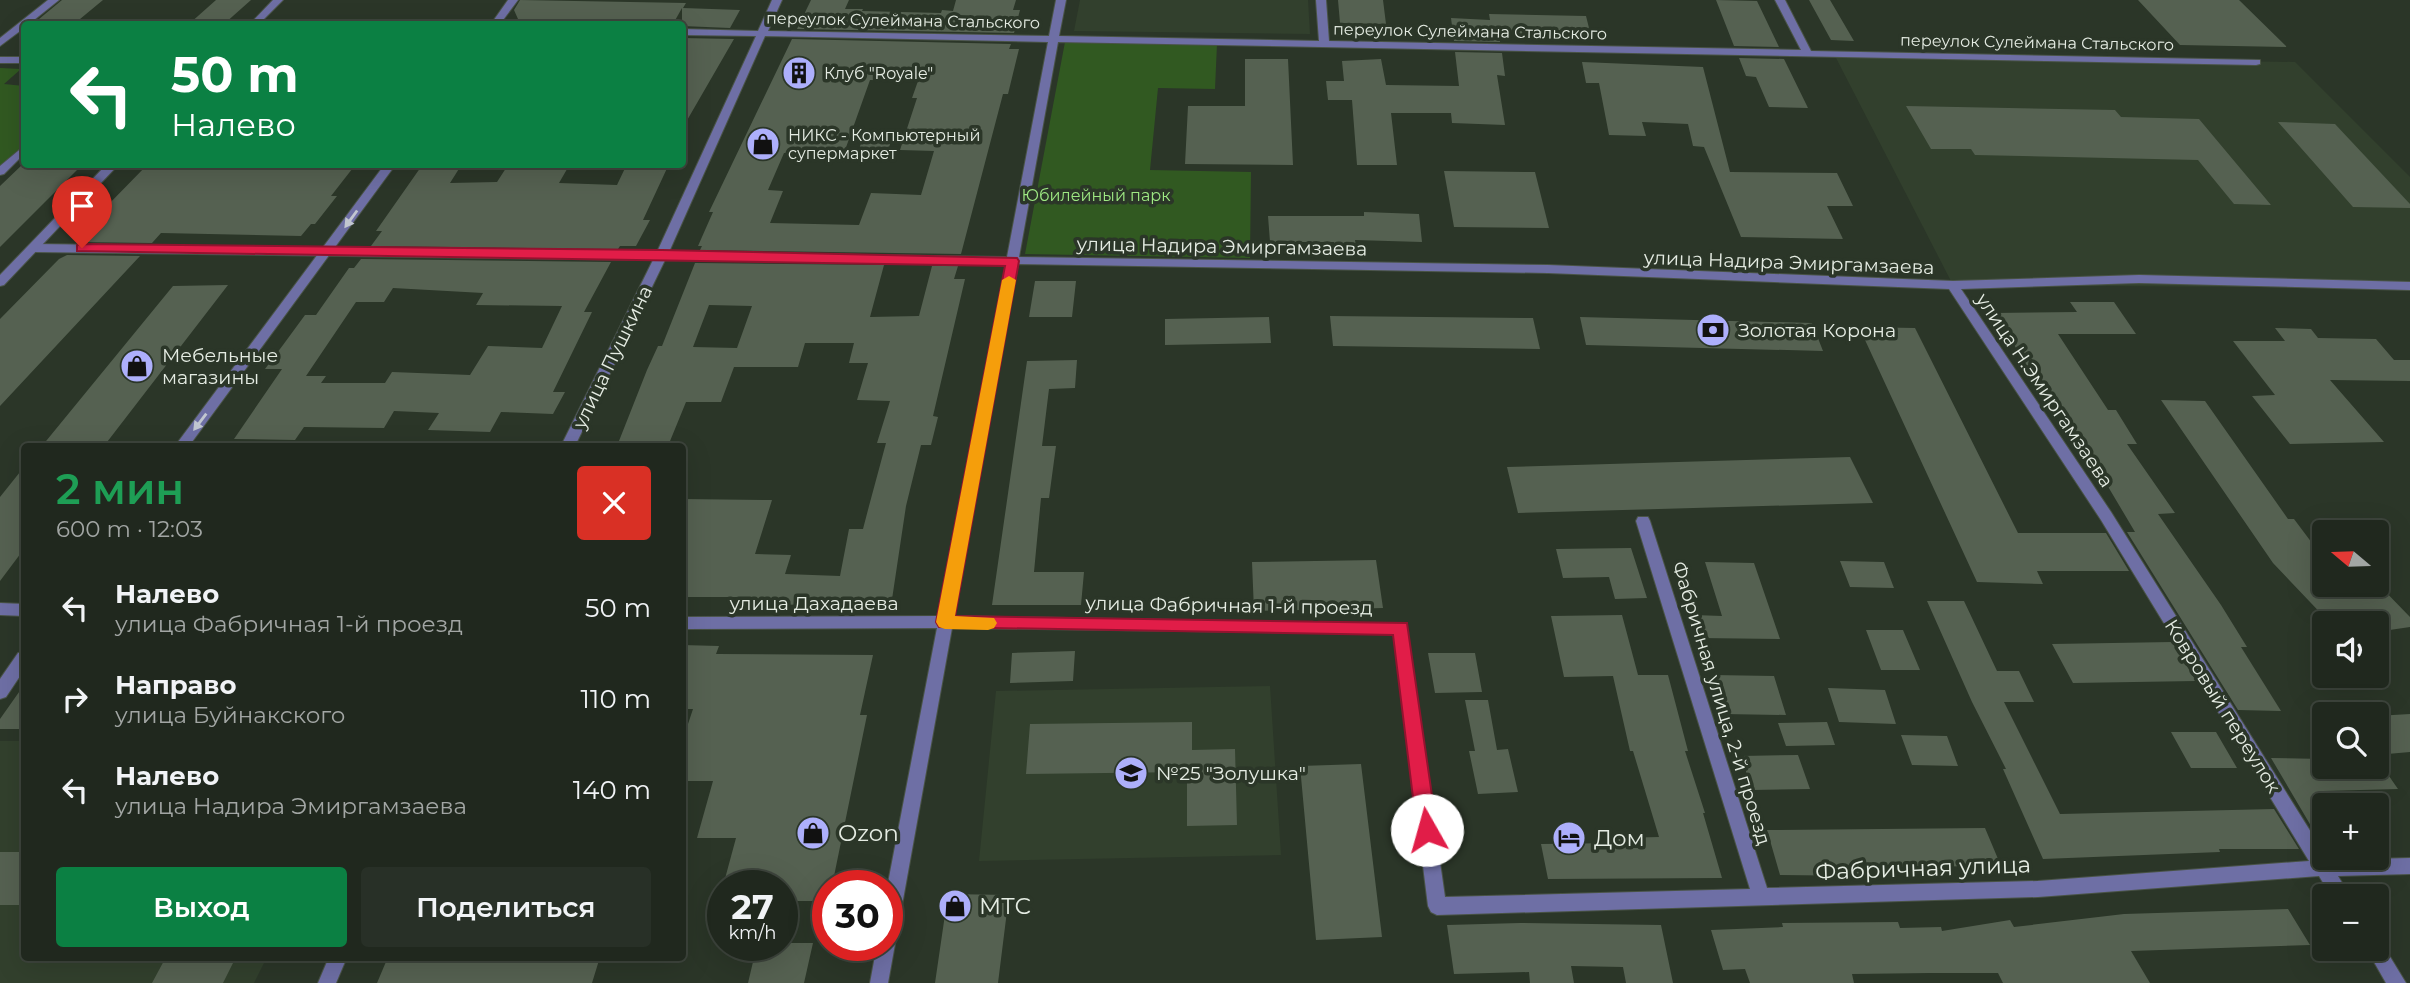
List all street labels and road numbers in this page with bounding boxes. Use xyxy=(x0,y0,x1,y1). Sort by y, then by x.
street label: переулок Сулеймана Стальского xyxy=(766,9,1040,32)
street label: переулок Сулеймана Стальского xyxy=(1333,20,1607,43)
street label: переулок Сулеймана Стальского xyxy=(1900,31,2174,54)
street label: улица Надира Эмиргамзаева xyxy=(1075,232,1368,261)
street label: улица Надира Эмиргамзаева xyxy=(1642,246,1935,279)
street label: улица Пушкина xyxy=(567,282,657,433)
street label: улица Н.Эмиргамзаева xyxy=(1970,288,2118,492)
street label: Фабричная улица, 2-й проезд xyxy=(1667,559,1776,848)
street label: улица Фабричная 1-й проезд xyxy=(1084,591,1373,620)
street label: улица Дахадаева xyxy=(728,592,899,615)
street label: Ковровый переулок xyxy=(2160,615,2285,797)
street label: Фабричная улица xyxy=(1815,850,2031,886)

